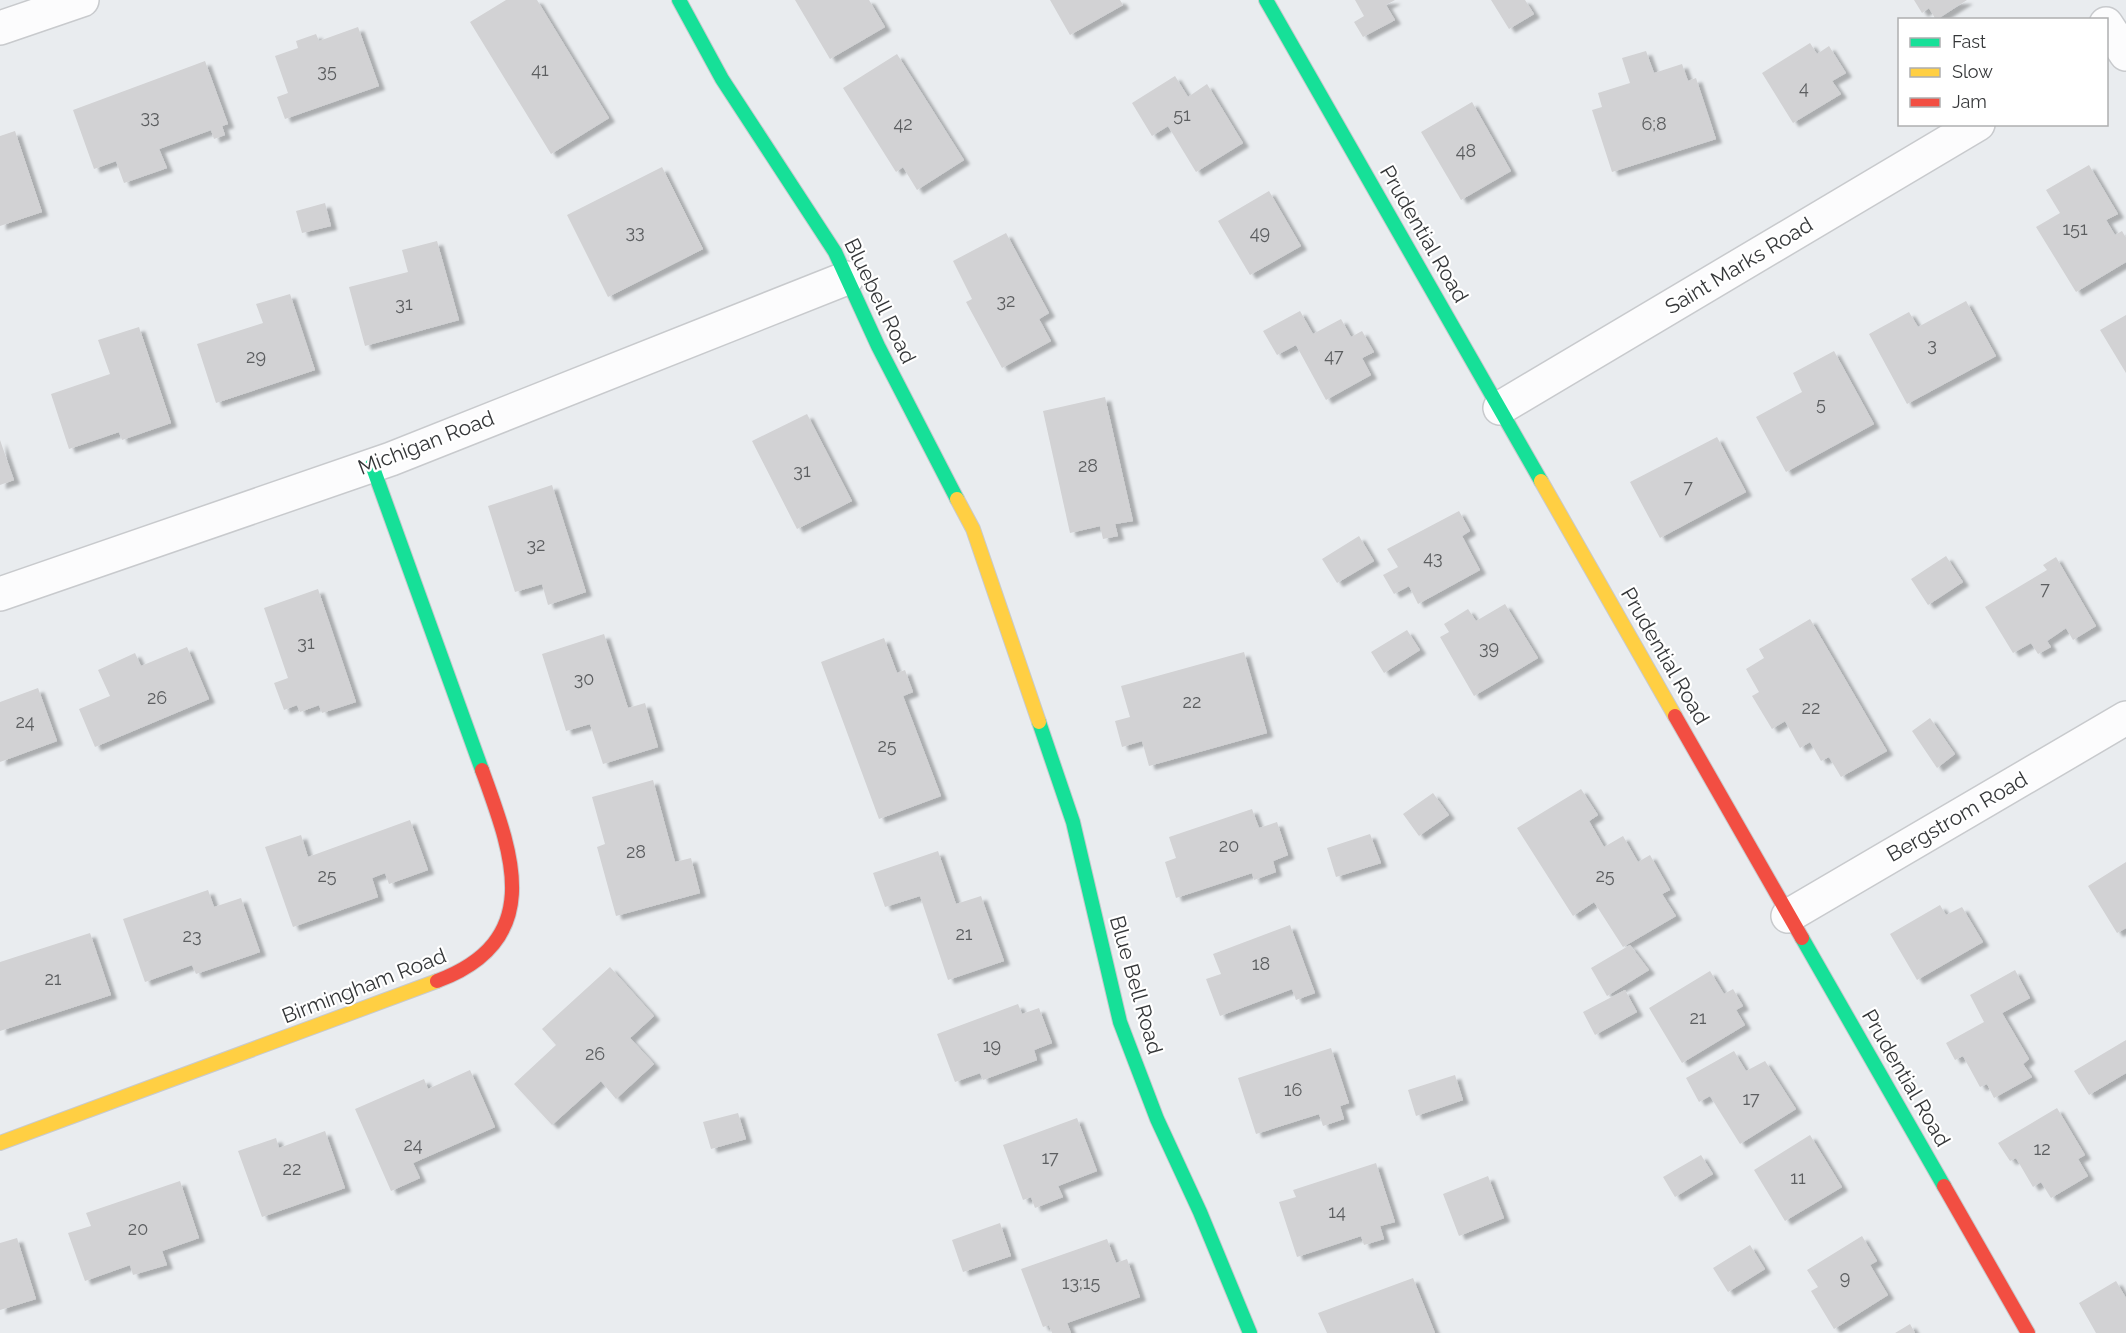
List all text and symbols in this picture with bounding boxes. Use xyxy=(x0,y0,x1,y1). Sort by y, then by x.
legend xyxy=(1898,18,2108,126)
text: Fast xyxy=(1952,31,1986,52)
house number: 41 xyxy=(531,59,549,80)
house number: 35 xyxy=(317,60,337,81)
text: Slow xyxy=(1952,61,1993,82)
house number: 4 xyxy=(1799,77,1809,98)
text: Jam xyxy=(1952,91,1987,112)
house number: 51 xyxy=(1173,104,1191,125)
house number: 33 xyxy=(140,106,160,127)
house number: 42 xyxy=(893,113,913,134)
house number: 6;8 xyxy=(1641,113,1667,134)
house number: 48 xyxy=(1456,140,1476,161)
street label: Prudential Road xyxy=(1375,161,1474,307)
street label: Saint Marks Road xyxy=(1661,212,1817,319)
house number: 151 xyxy=(2062,218,2088,239)
house number: 33 xyxy=(625,221,645,242)
house number: 49 xyxy=(1250,222,1270,243)
street label: Bluebell Road xyxy=(839,234,922,368)
house number: 32 xyxy=(997,290,1016,311)
house number: 31 xyxy=(395,293,413,314)
house number: 3 xyxy=(1927,334,1937,355)
house number: 47 xyxy=(1324,345,1344,366)
house number: 29 xyxy=(246,346,266,367)
house number: 5 xyxy=(1816,393,1826,414)
street label: Michigan Road xyxy=(354,405,497,480)
house number: 28 xyxy=(1078,455,1098,476)
house number: 31 xyxy=(793,460,811,481)
house number: 7 xyxy=(1683,476,1693,497)
house number: 32 xyxy=(527,534,546,555)
house number: 43 xyxy=(1423,547,1443,568)
house number: 7 xyxy=(2040,578,2050,599)
street label: Prudential Road xyxy=(1616,583,1715,729)
house number: 31 xyxy=(297,632,315,653)
house number: 39 xyxy=(1479,637,1499,658)
house number: 30 xyxy=(574,668,594,689)
house number: 26 xyxy=(147,687,167,708)
house number: 22 xyxy=(1183,691,1201,712)
house number: 22 xyxy=(1802,697,1820,718)
house number: 24 xyxy=(15,711,35,732)
house number: 25 xyxy=(877,735,897,756)
street label: Bergstrom Road xyxy=(1882,766,2031,867)
house number: 20 xyxy=(1219,835,1239,856)
house number: 28 xyxy=(626,841,646,862)
house number: 25 xyxy=(317,865,337,886)
house number: 25 xyxy=(1595,865,1615,886)
street label: Blue Bell Road xyxy=(1105,913,1168,1057)
house number: 21 xyxy=(955,923,973,944)
house number: 23 xyxy=(183,925,202,946)
street label: Birmingham Road xyxy=(278,943,449,1028)
house number: 18 xyxy=(1252,953,1270,974)
house number: 21 xyxy=(44,968,62,989)
street label: Prudential Road xyxy=(1857,1005,1956,1151)
house number: 21 xyxy=(1689,1007,1707,1028)
house number: 19 xyxy=(983,1035,1001,1056)
house number: 26 xyxy=(585,1043,605,1064)
house number: 16 xyxy=(1284,1079,1302,1100)
house number: 17 xyxy=(1742,1088,1760,1109)
house number: 24 xyxy=(403,1134,423,1155)
house number: 12 xyxy=(2033,1138,2051,1159)
house number: 17 xyxy=(1041,1147,1059,1168)
house number: 22 xyxy=(283,1158,301,1179)
house number: 11 xyxy=(1790,1167,1806,1188)
house number: 14 xyxy=(1328,1201,1346,1222)
house number: 20 xyxy=(128,1218,148,1239)
house number: 9 xyxy=(1840,1267,1850,1288)
house number: 13;15 xyxy=(1062,1272,1100,1293)

